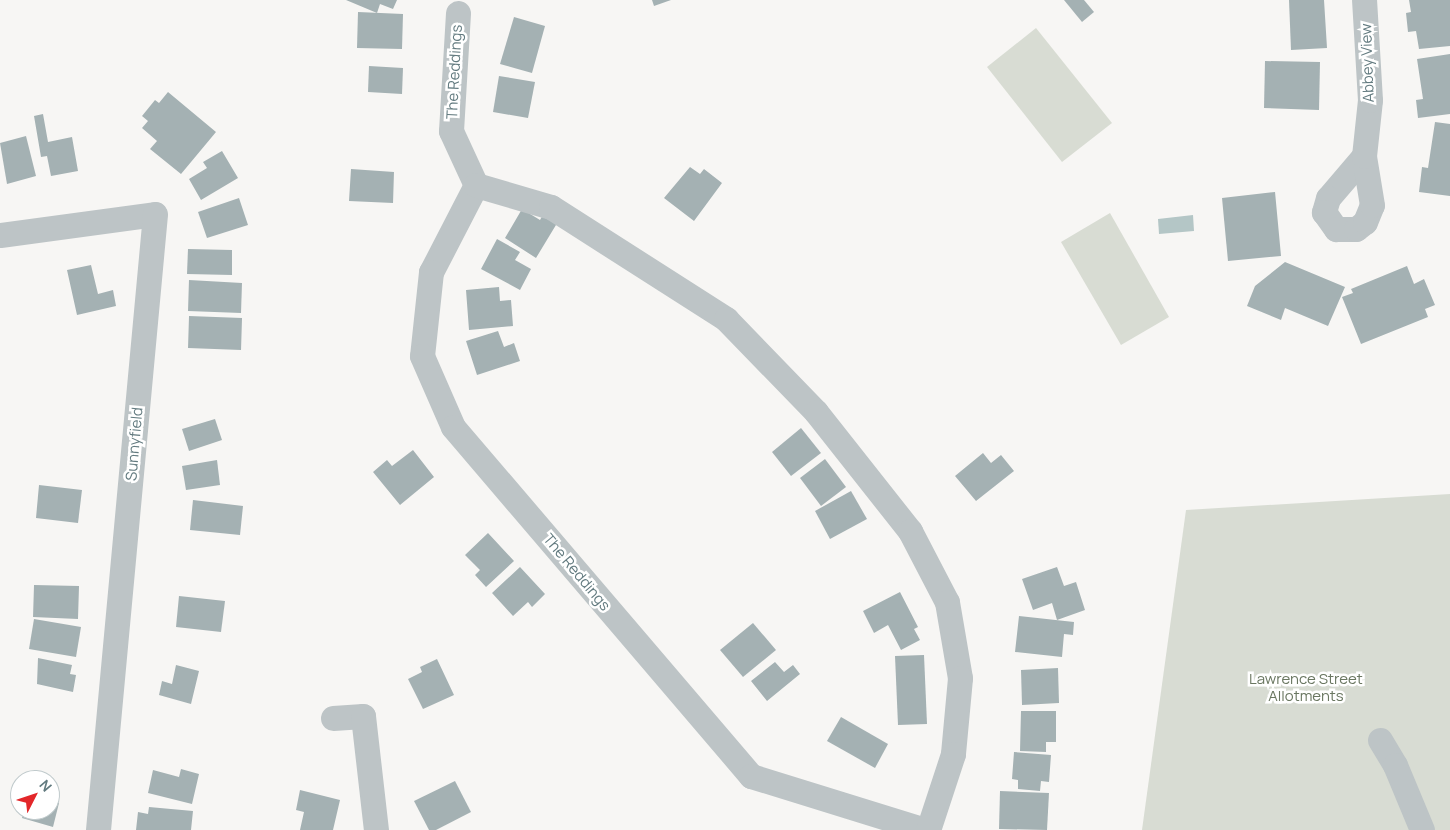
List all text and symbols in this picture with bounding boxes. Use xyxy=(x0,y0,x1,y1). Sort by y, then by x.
street label: Abbey View xyxy=(1357,23,1377,103)
street label: The Reddings xyxy=(443,24,465,120)
street label: Sunnyfield xyxy=(122,406,146,482)
street label: The Reddings xyxy=(540,530,614,614)
park label: Lawrence Street Allotments xyxy=(1249,669,1363,704)
north arrow xyxy=(10,770,60,820)
text: N xyxy=(35,775,56,796)

